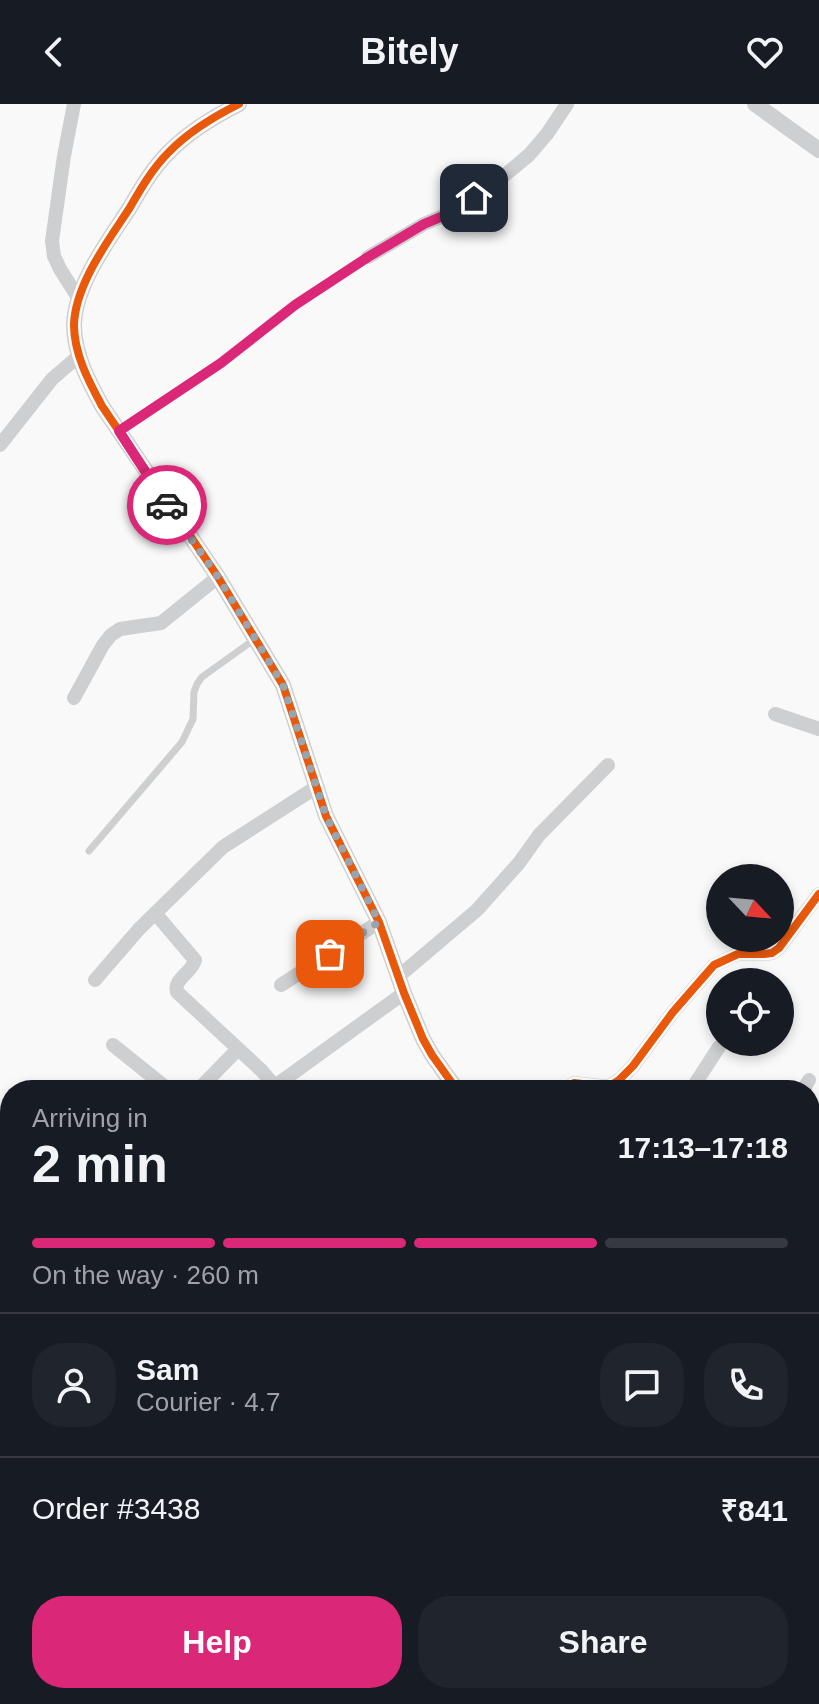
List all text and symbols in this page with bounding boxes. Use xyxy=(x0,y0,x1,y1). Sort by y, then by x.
icon: back xyxy=(32,30,76,74)
icon: heart xyxy=(743,30,787,74)
text: Bitely xyxy=(360,31,459,72)
pin xyxy=(440,164,508,232)
icon: home xyxy=(452,176,496,220)
courier xyxy=(127,465,207,545)
icon: car xyxy=(145,483,189,527)
north arrow xyxy=(706,864,794,952)
map controls xyxy=(706,864,794,1056)
pin xyxy=(296,920,364,988)
icon: bag xyxy=(308,932,352,976)
button: locate xyxy=(706,968,794,1056)
text: Arriving in xyxy=(32,1103,148,1133)
text: 17:13–17:18 xyxy=(618,1131,788,1164)
text: 2 min xyxy=(32,1135,168,1193)
text: On the way · 260 m xyxy=(32,1260,259,1290)
button: person xyxy=(32,1343,116,1427)
button: chat xyxy=(600,1343,684,1427)
button: phone xyxy=(704,1343,788,1427)
text: Sam xyxy=(136,1353,199,1386)
text: Courier · 4.7 xyxy=(136,1387,281,1417)
text: Order #3438 xyxy=(32,1492,200,1525)
text: ₹841 xyxy=(721,1494,788,1527)
button: Help xyxy=(32,1596,402,1688)
button: Share xyxy=(418,1596,788,1688)

